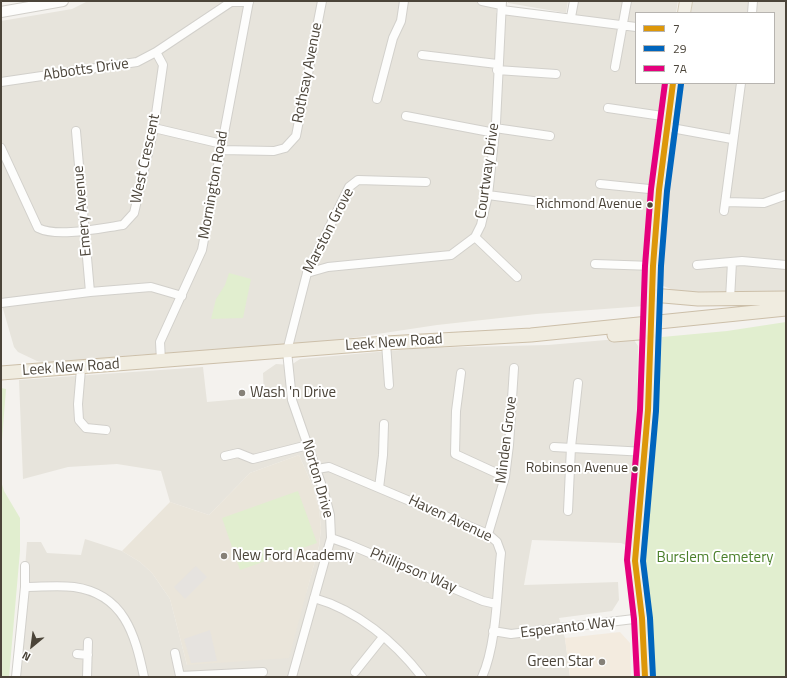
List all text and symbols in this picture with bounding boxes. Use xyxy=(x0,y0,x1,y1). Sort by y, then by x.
legend xyxy=(635,12,775,84)
text: 7 xyxy=(673,19,680,38)
street label: Rothsay Avenue xyxy=(289,21,327,125)
text: 29 xyxy=(673,39,686,58)
street label: Abbotts Drive xyxy=(42,55,130,85)
text: 7A xyxy=(673,59,687,78)
street label: West Crescent xyxy=(128,113,164,205)
street label: Courtway Drive xyxy=(472,122,504,220)
street label: Mornington Road xyxy=(196,129,232,241)
street label: Emery Avenue xyxy=(70,165,96,257)
street label: Marston Grove xyxy=(300,185,358,277)
place label: Richmond Avenue xyxy=(536,197,642,213)
marker: Richmond Avenue xyxy=(645,200,655,210)
street label: Leek New Road xyxy=(345,331,443,355)
street label: Leek New Road xyxy=(22,356,120,380)
place label: Wash 'n Drive xyxy=(250,384,336,402)
marker: Wash 'n Drive xyxy=(237,388,247,398)
street label: Minden Grove xyxy=(493,395,521,485)
street label: Norton Drive xyxy=(297,438,337,520)
place label: Robinson Avenue xyxy=(526,461,628,477)
marker: Robinson Avenue xyxy=(630,464,640,474)
street label: Haven Avenue xyxy=(405,492,495,546)
street label: Phillipson Way xyxy=(367,545,459,597)
place label: New Ford Academy xyxy=(232,547,354,565)
park label: Burslem Cemetery xyxy=(656,549,774,567)
marker: New Ford Academy xyxy=(219,551,229,561)
street label: Esperanto Way xyxy=(519,613,617,643)
north arrow xyxy=(12,626,52,666)
text: N xyxy=(19,648,33,665)
place label: Green Star xyxy=(527,653,594,671)
marker: Green Star xyxy=(597,657,607,667)

